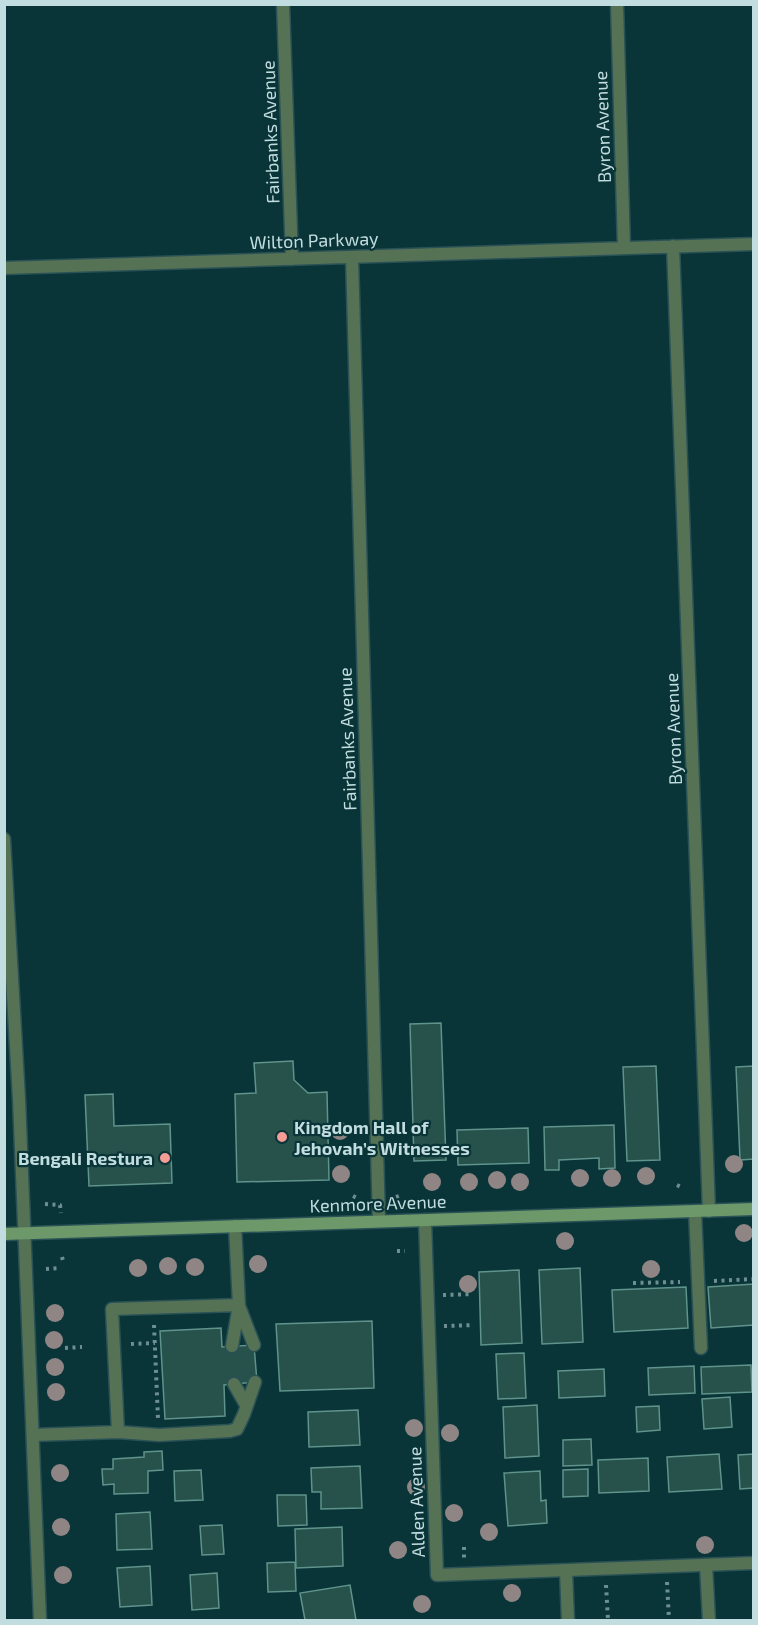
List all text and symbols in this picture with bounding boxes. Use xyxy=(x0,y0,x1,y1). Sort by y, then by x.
street label: Fairbanks Avenue xyxy=(256,60,284,204)
street label: Byron Avenue xyxy=(589,71,615,183)
street label: Wilton Parkway xyxy=(249,227,379,253)
street label: Fairbanks Avenue xyxy=(333,667,361,811)
street label: Byron Avenue xyxy=(660,673,686,785)
place label: Kingdom Hall of Jehovah’s Witnesses xyxy=(294,1116,470,1159)
marker: Kingdom Hall of Jehovah’s Witnesses xyxy=(275,1130,289,1144)
place label: Bengali Restura xyxy=(18,1147,153,1169)
marker: Bengali Restura xyxy=(158,1151,172,1165)
street label: Kenmore Avenue xyxy=(309,1190,447,1216)
street label: Alden Avenue xyxy=(403,1446,429,1558)

